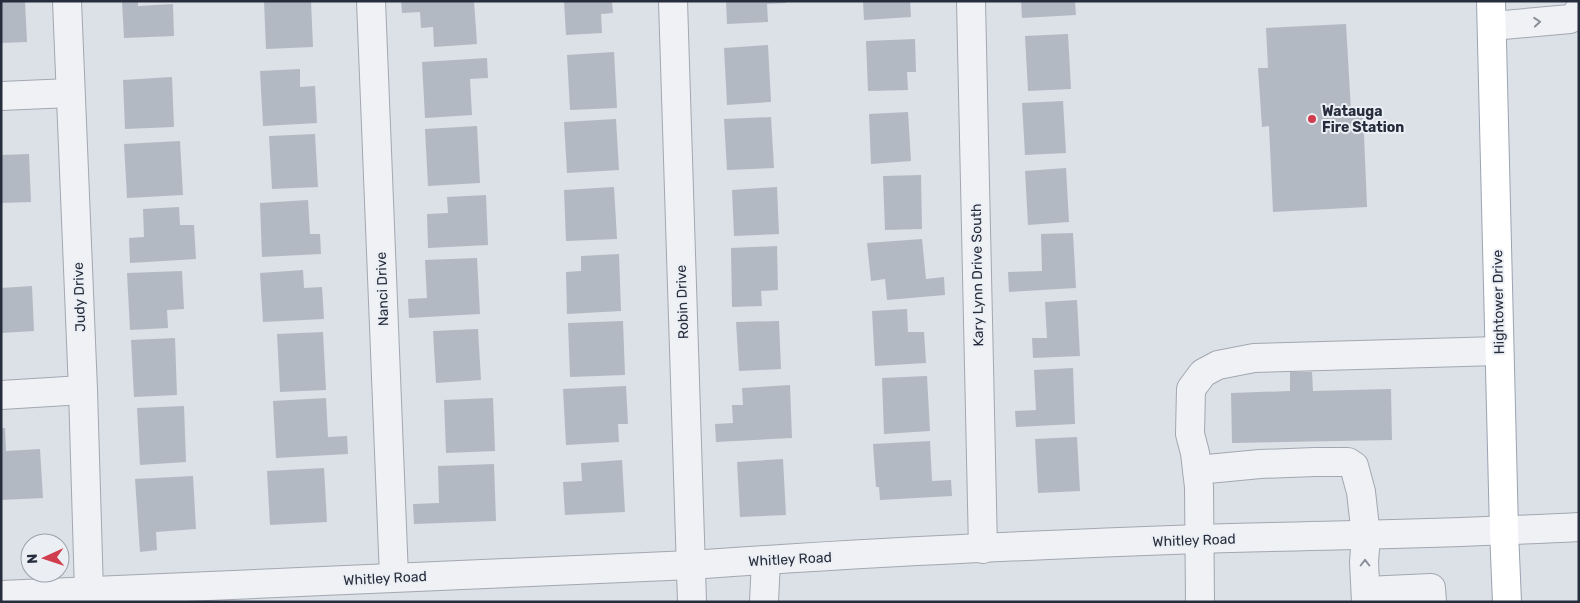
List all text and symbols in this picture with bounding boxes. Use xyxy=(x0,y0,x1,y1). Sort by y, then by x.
one-way arrow xyxy=(1534,17,1542,28)
place label: Watauga Fire Station xyxy=(1322,103,1404,136)
marker: Watauga Fire Station xyxy=(1306,113,1318,125)
street label: Kary Lynn Drive South xyxy=(968,203,987,347)
street label: Hightower Drive xyxy=(1489,249,1508,354)
street label: Nanci Drive xyxy=(373,251,392,326)
street label: Judy Drive xyxy=(70,262,89,332)
street label: Robin Drive xyxy=(673,264,692,339)
street label: Whitley Road xyxy=(1152,531,1236,550)
north arrow xyxy=(20,533,70,583)
street label: Whitley Road xyxy=(748,549,832,570)
text: N xyxy=(24,553,41,564)
one-way arrow xyxy=(1360,559,1370,566)
street label: Whitley Road xyxy=(343,568,427,589)

